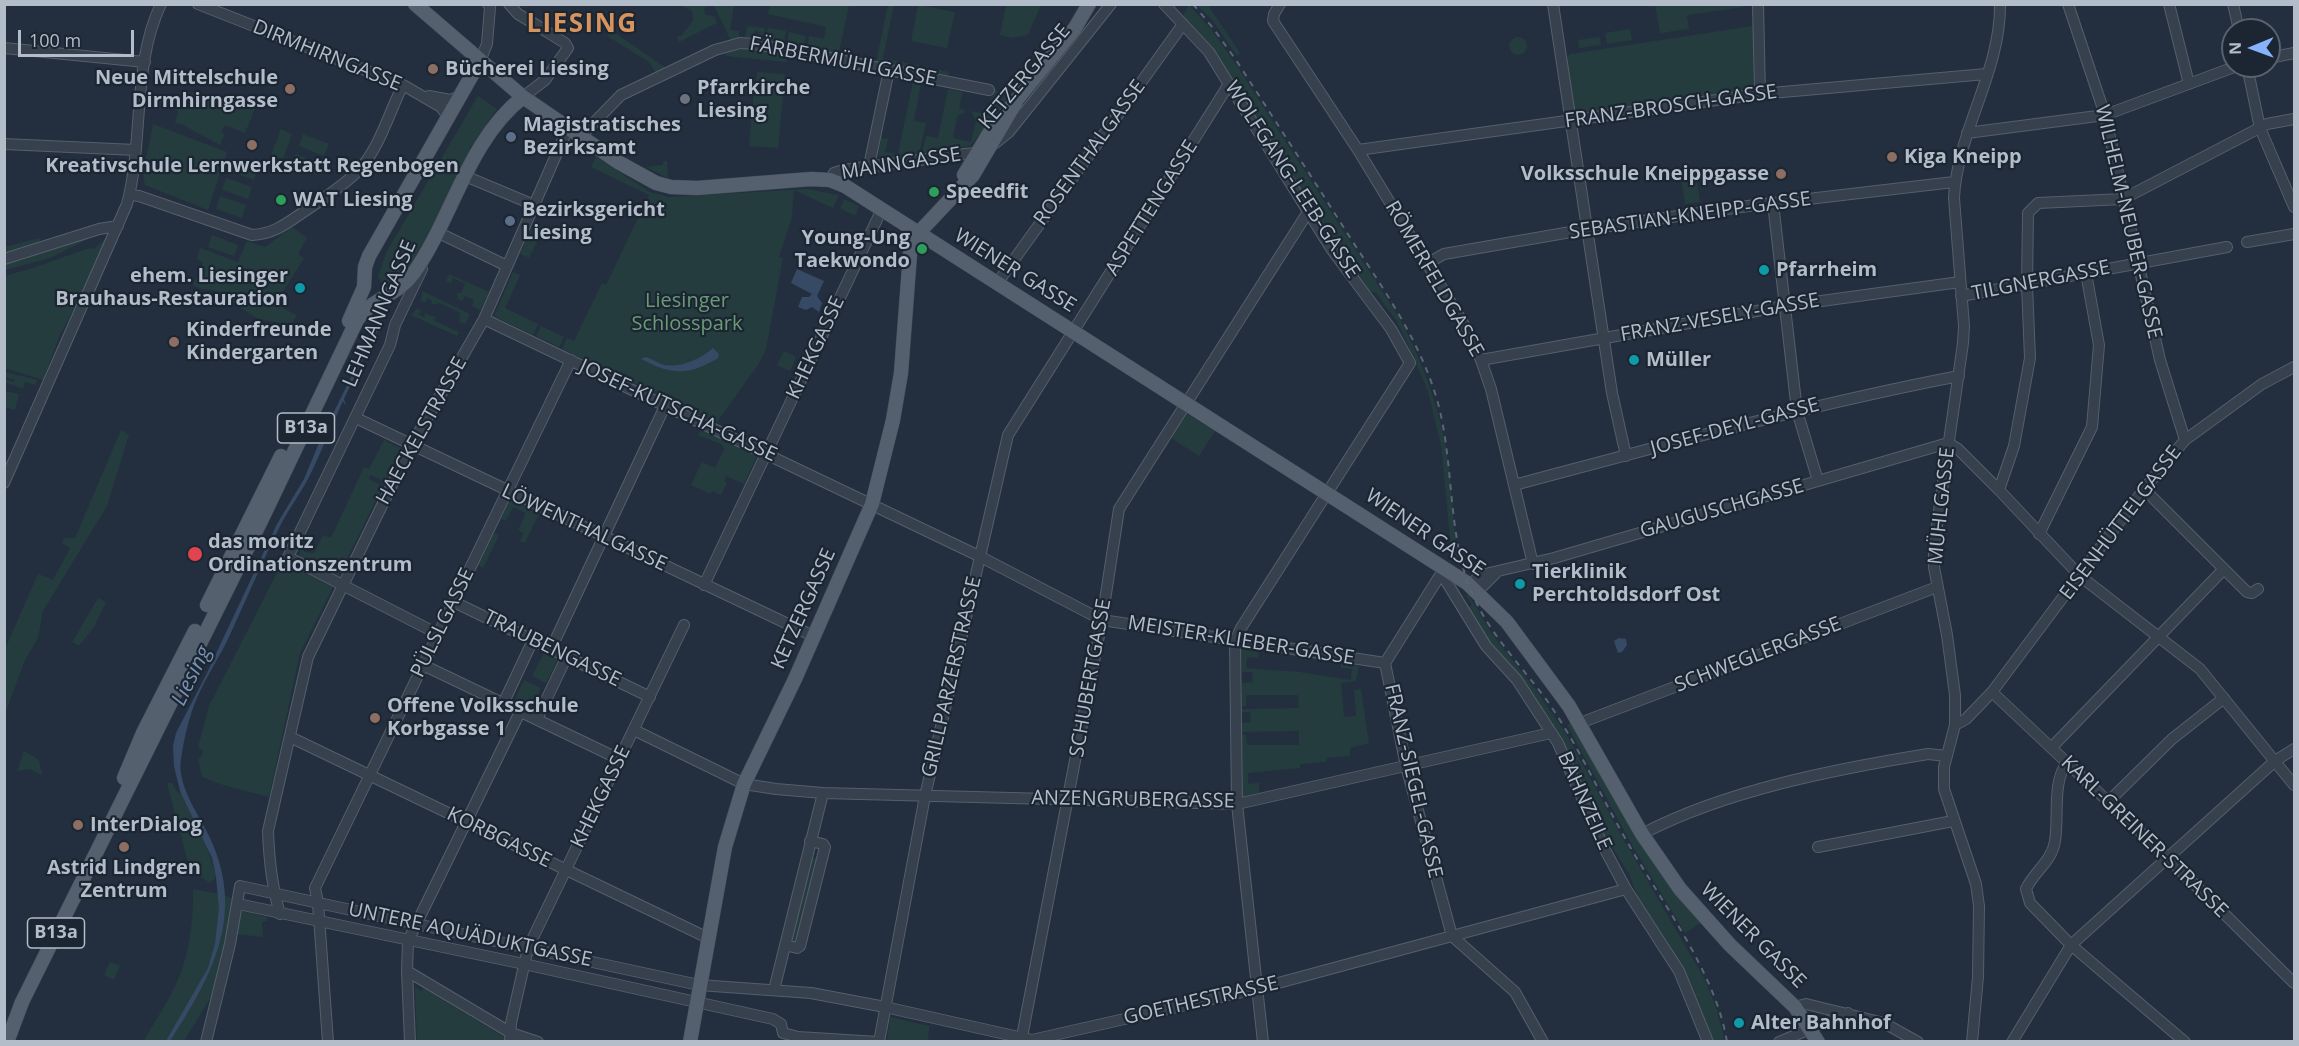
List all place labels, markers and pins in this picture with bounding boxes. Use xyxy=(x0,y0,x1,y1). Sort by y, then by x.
place label: Bücherei Liesing xyxy=(445,57,609,81)
marker: Bücherei Liesing xyxy=(426,62,440,76)
place label: Neue Mittelschule Dirmhirngasse xyxy=(95,66,278,113)
place label: Pfarrkirche Liesing xyxy=(697,76,810,123)
marker: Neue Mittelschule Dirmhirngasse xyxy=(283,82,297,96)
marker: Pfarrkirche Liesing xyxy=(678,92,692,106)
place label: Magistratisches Bezirksamt xyxy=(523,113,681,160)
marker: Magistratisches Bezirksamt xyxy=(504,130,518,144)
marker: Kreativschule Lernwerkstatt Regenbogen xyxy=(245,138,259,152)
place label: Kiga Kneipp xyxy=(1904,145,2022,169)
marker: Kiga Kneipp xyxy=(1885,150,1899,164)
place label: Kreativschule Lernwerkstatt Regenbogen xyxy=(45,154,459,178)
place label: Volksschule Kneippgasse xyxy=(1521,162,1769,186)
marker: Volksschule Kneippgasse xyxy=(1774,167,1788,181)
place label: Speedfit xyxy=(946,180,1028,204)
marker: Speedfit xyxy=(927,185,941,199)
place label: WAT Liesing xyxy=(293,188,413,212)
marker: WAT Liesing xyxy=(274,193,288,207)
place label: Bezirksgericht Liesing xyxy=(522,198,665,245)
marker: Bezirksgericht Liesing xyxy=(503,214,517,228)
place label: Young-Ung Taekwondo xyxy=(794,226,910,273)
marker: Young-Ung Taekwondo xyxy=(915,242,929,256)
place label: Pfarrheim xyxy=(1776,258,1877,282)
marker: Pfarrheim xyxy=(1757,263,1771,277)
place label: ehem. Liesinger Brauhaus-Restauration xyxy=(55,264,288,311)
marker: ehem. Liesinger Brauhaus-Restauration xyxy=(293,281,307,295)
place label: Kinderfreunde Kindergarten xyxy=(186,318,331,365)
marker: Kinderfreunde Kindergarten xyxy=(167,335,181,349)
place label: Müller xyxy=(1646,348,1711,372)
marker: Müller xyxy=(1627,353,1641,367)
place label: das moritz Ordinationszentrum xyxy=(208,530,413,577)
marker: das moritz Ordinationszentrum xyxy=(186,545,204,563)
place label: Tierklinik Perchtoldsdorf Ost xyxy=(1532,560,1720,607)
marker: Tierklinik Perchtoldsdorf Ost xyxy=(1513,577,1527,591)
place label: Offene Volksschule Korbgasse 1 xyxy=(387,694,579,741)
marker: Offene Volksschule Korbgasse 1 xyxy=(368,711,382,725)
place label: InterDialog xyxy=(90,813,202,837)
marker: InterDialog xyxy=(71,818,85,832)
marker: Astrid Lindgren Zentrum xyxy=(117,840,131,854)
place label: Astrid Lindgren Zentrum xyxy=(47,856,201,903)
place label: Alter Bahnhof xyxy=(1751,1011,1891,1035)
marker: Alter Bahnhof xyxy=(1732,1016,1746,1030)

